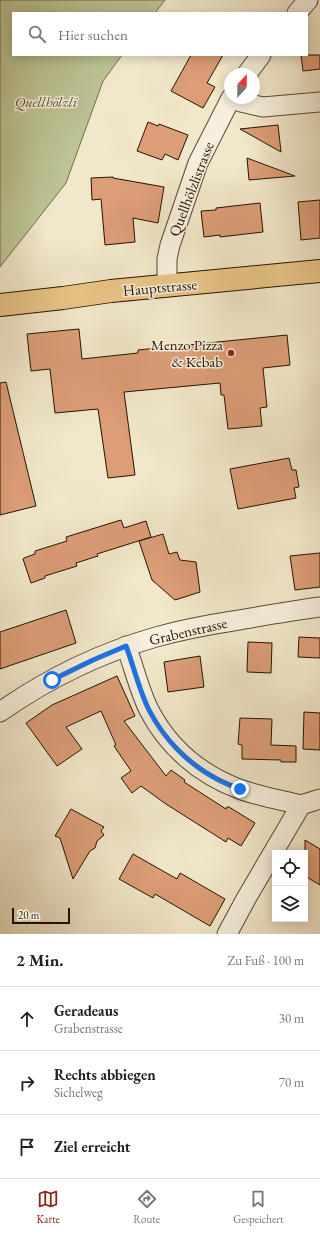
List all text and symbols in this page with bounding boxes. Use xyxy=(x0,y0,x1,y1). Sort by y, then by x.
search box xyxy=(12,12,308,56)
icon: search xyxy=(26,23,48,45)
text: Hier suchen xyxy=(58,25,128,44)
north arrow xyxy=(224,68,260,104)
park label: Quellhölzli xyxy=(15,92,78,111)
street label: Quellhölzlistrasse xyxy=(164,139,218,239)
street label: Hauptstrasse xyxy=(122,274,198,300)
place label: Menzo Pizza & Kebab xyxy=(151,335,223,371)
marker: Menzo Pizza & Kebab xyxy=(226,348,236,358)
street label: Grabenstrasse xyxy=(147,613,229,649)
route start xyxy=(43,671,61,689)
route end xyxy=(231,780,249,798)
map controls xyxy=(272,850,308,922)
button: locate xyxy=(272,850,308,886)
button: layers xyxy=(272,886,308,922)
scale bar xyxy=(12,906,70,925)
text: 20 m xyxy=(18,908,39,922)
text: 2 Min. xyxy=(16,949,63,971)
text: Zu Fuß · 100 m xyxy=(227,952,304,969)
text: Geradeaus xyxy=(54,1001,118,1020)
icon: ahead xyxy=(16,1008,38,1030)
text: 30 m xyxy=(279,1010,304,1027)
text: Grabenstrasse xyxy=(54,1020,123,1037)
text: Rechts abbiegen xyxy=(54,1065,156,1084)
icon: right xyxy=(16,1072,38,1094)
text: 70 m xyxy=(279,1074,304,1091)
text: Sichelweg xyxy=(54,1084,103,1101)
icon: arrive xyxy=(16,1136,38,1158)
text: Ziel erreicht xyxy=(54,1137,130,1156)
tab: Karte xyxy=(37,1188,60,1226)
tab: Route xyxy=(133,1188,160,1226)
tab: Gespeichert xyxy=(233,1188,283,1226)

